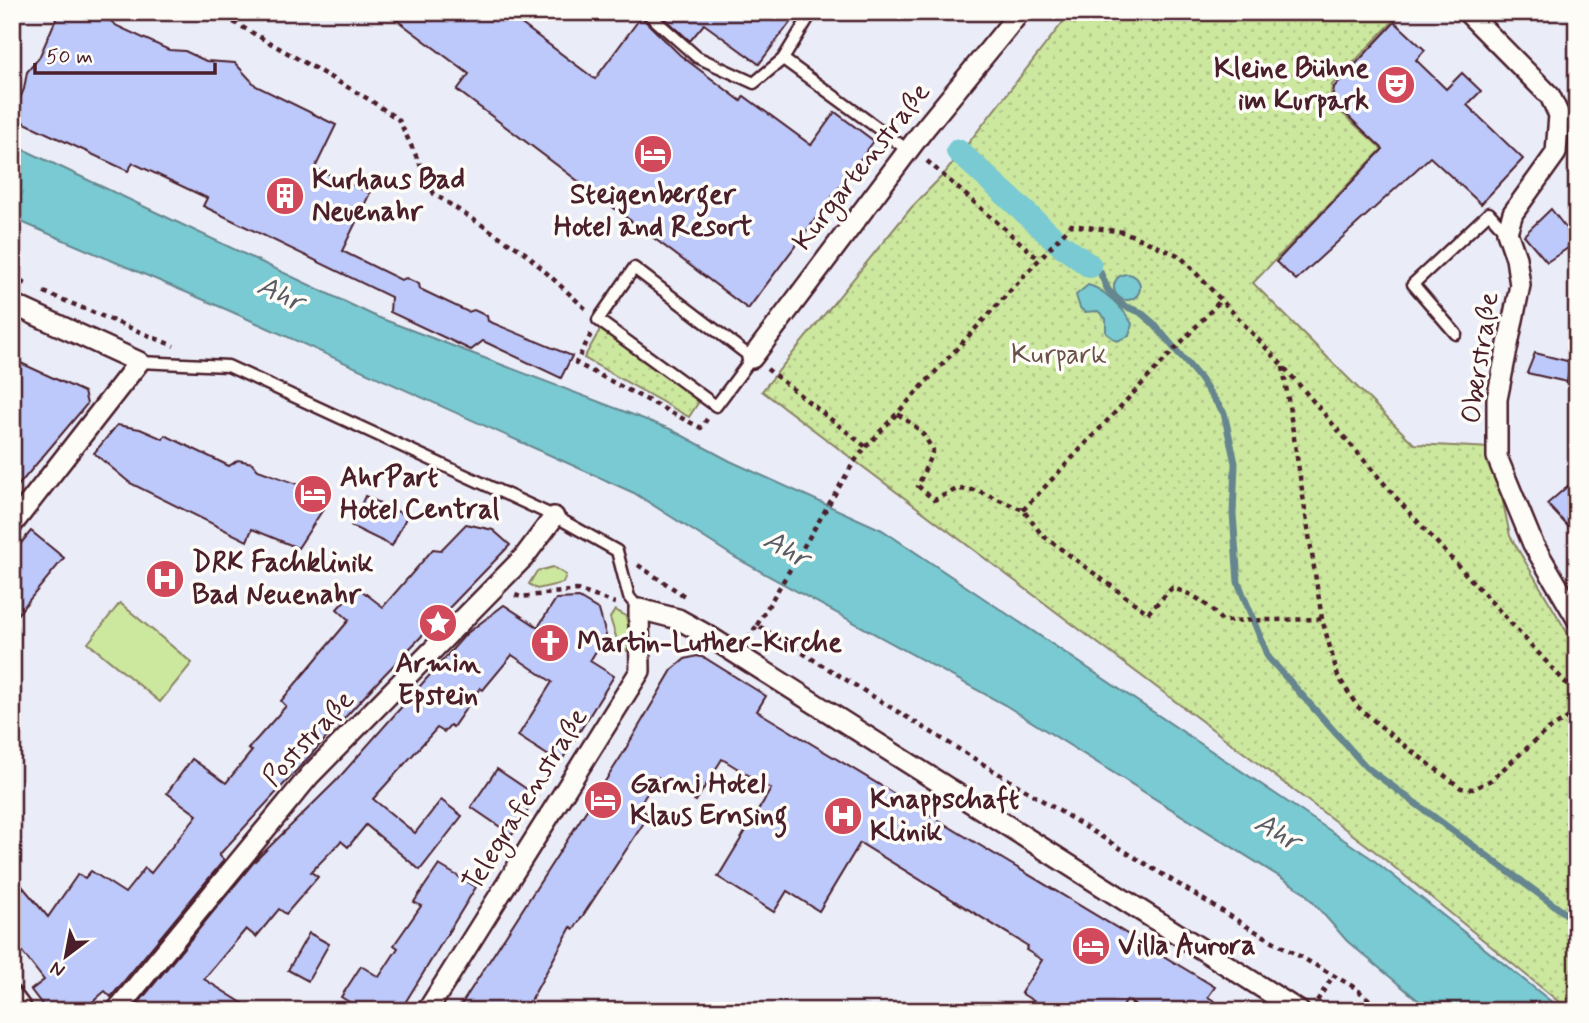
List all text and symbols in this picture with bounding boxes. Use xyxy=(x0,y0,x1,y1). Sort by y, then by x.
scale bar xyxy=(35,32,215,76)
text: 50 m xyxy=(46,43,93,71)
place label: Kleine Bühne im Kurpark xyxy=(1214,51,1369,120)
theatre icon: Kleine Bühne im Kurpark xyxy=(1375,64,1417,106)
street label: Kurgartenstraße xyxy=(785,75,941,260)
hotel icon: Steigenberger Hotel and Resort xyxy=(632,133,674,175)
place label: Kurhaus Bad Neuenahr xyxy=(312,162,465,231)
building icon: Kurhaus Bad Neuenahr xyxy=(264,175,306,217)
place label: Steigenberger Hotel and Resort xyxy=(554,177,752,246)
water label: Ahr xyxy=(250,266,313,323)
street label: Oberstraße xyxy=(1453,290,1509,426)
park label: Kurpark xyxy=(1011,337,1107,374)
place label: AhrPart Hotel Central xyxy=(340,460,500,529)
hotel icon: AhrPart Hotel Central xyxy=(292,473,334,515)
water label: Ahr xyxy=(756,520,819,579)
place label: DRK Fachklinik Bad Neuenahr xyxy=(192,545,373,614)
hospital icon: DRK Fachklinik Bad Neuenahr xyxy=(144,558,186,600)
place icon: Armin Epstein xyxy=(417,602,459,644)
church icon: Martin-Luther-Kirche xyxy=(529,622,571,664)
place label: Martin-Luther-Kirche xyxy=(577,625,842,662)
place label: Armin Epstein xyxy=(395,646,482,715)
street label: Poststraße xyxy=(255,683,363,795)
street label: Telegrafenstraße xyxy=(455,701,599,900)
place label: Garni Hotel Klaus Ernsing xyxy=(630,766,787,838)
hotel icon: Garni Hotel Klaus Ernsing xyxy=(582,779,624,821)
place label: Knappschaft Klinik xyxy=(870,782,1020,851)
hospital icon: Knappschaft Klinik xyxy=(822,795,864,837)
water label: Ahr xyxy=(1247,803,1310,862)
north arrow xyxy=(32,922,102,992)
hotel icon: Villa Aurora xyxy=(1070,925,1112,967)
place label: Villa Aurora xyxy=(1118,928,1256,965)
text: N xyxy=(46,955,70,983)

